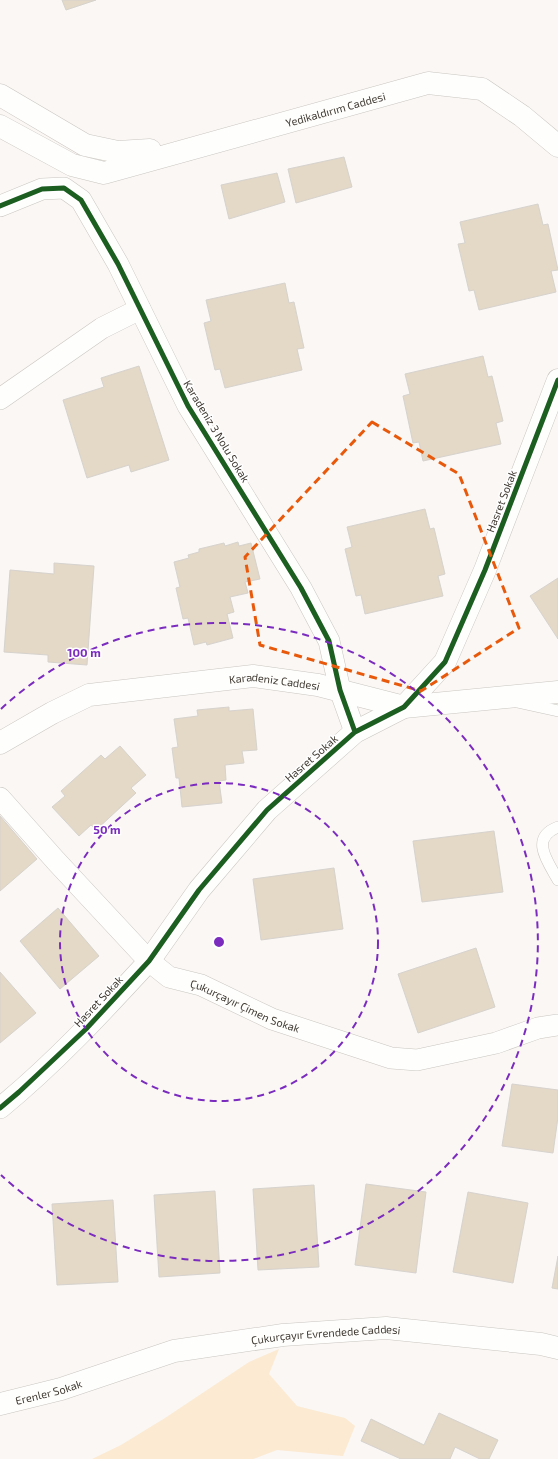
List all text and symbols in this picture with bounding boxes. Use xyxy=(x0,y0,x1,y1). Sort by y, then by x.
street label: Yedikaldırım Caddesi xyxy=(284,89,387,129)
street label: Karadeniz 3 Nolu Sokak xyxy=(181,378,253,485)
street label: Hasret Sokak xyxy=(483,468,519,534)
text: 100 m xyxy=(67,645,101,659)
street label: Karadeniz Caddesi xyxy=(228,669,321,692)
street label: Hasret Sokak xyxy=(282,731,340,784)
text: 50 m xyxy=(93,822,121,836)
centre of rings xyxy=(212,935,226,949)
street label: Hasret Sokak xyxy=(71,972,125,1029)
street label: Çukurçayır Çimen Sokak xyxy=(189,976,302,1034)
street label: Çukurçayır Evrendede Caddesi xyxy=(250,1321,401,1347)
street label: Erenler Sokak xyxy=(14,1376,84,1407)

